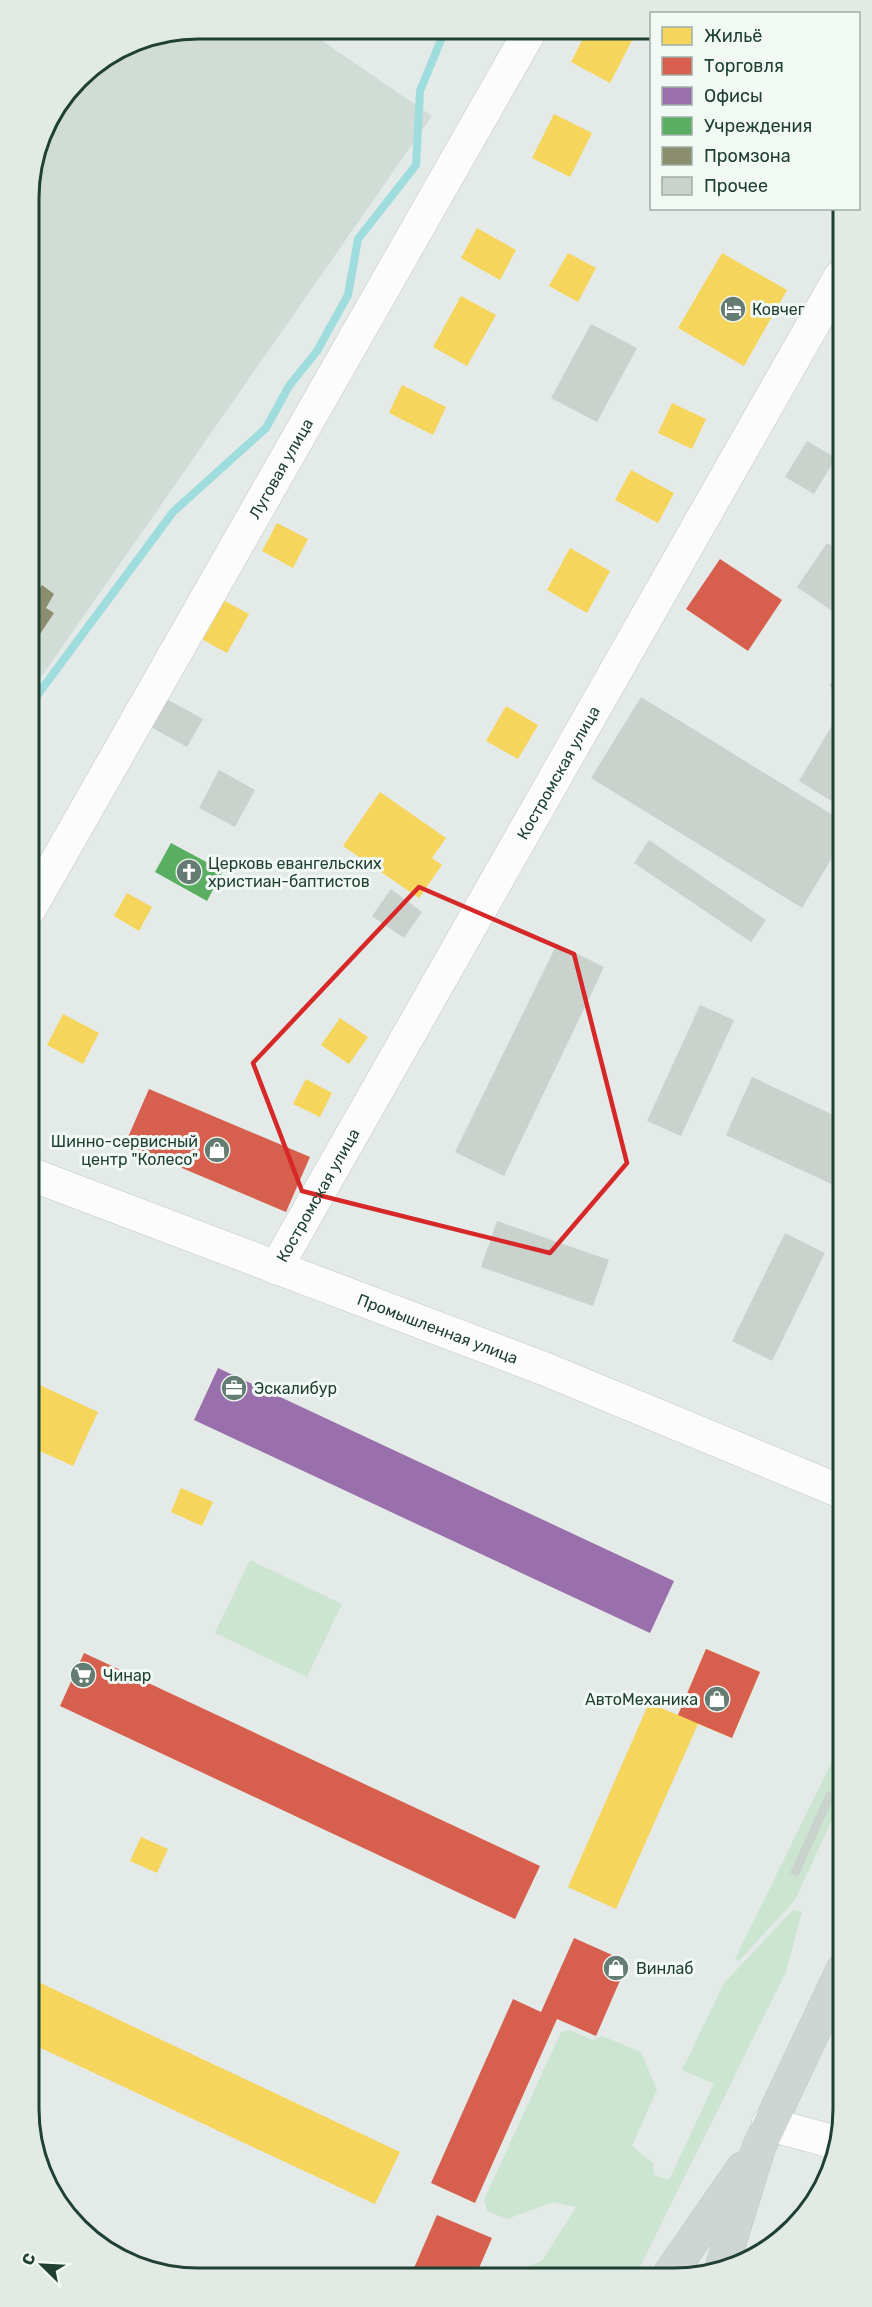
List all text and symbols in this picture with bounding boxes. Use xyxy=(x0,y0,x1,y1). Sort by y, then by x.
legend xyxy=(650,12,860,210)
text: Жильё xyxy=(704,25,762,47)
text: Торговля xyxy=(704,55,784,77)
text: Офисы xyxy=(704,85,763,107)
text: Учреждения xyxy=(704,115,812,137)
text: Промзона xyxy=(704,145,791,167)
text: Прочее xyxy=(704,175,768,197)
hotel icon: Ковчег xyxy=(718,294,748,324)
place label: Ковчег xyxy=(752,300,805,319)
street label: Луговая улица xyxy=(245,415,317,522)
street label: Костромская улица xyxy=(513,703,604,843)
place label: Церковь евангельских христиан-баптистов xyxy=(208,854,382,891)
church icon: Церковь евангельских христиан-баптистов xyxy=(174,857,204,887)
street label: Костромская улица xyxy=(272,1125,363,1265)
place label: Шинно-сервисный центр "Колесо" xyxy=(51,1132,198,1169)
shop icon: Шинно-сервисный центр "Колесо" xyxy=(202,1135,232,1165)
street label: Промышленная улица xyxy=(355,1290,521,1368)
office icon: Эскалибур xyxy=(219,1373,249,1403)
place label: Эскалибур xyxy=(254,1379,337,1398)
supermarket icon: Чинар xyxy=(68,1660,98,1690)
place label: Чинар xyxy=(103,1666,151,1685)
shop icon: АвтоМеханика xyxy=(702,1684,732,1714)
place label: АвтоМеханика xyxy=(585,1690,698,1709)
shop icon: Винлаб xyxy=(601,1953,631,1983)
place label: Винлаб xyxy=(636,1959,694,1978)
north arrow xyxy=(12,2235,72,2295)
text: С xyxy=(18,2250,40,2268)

